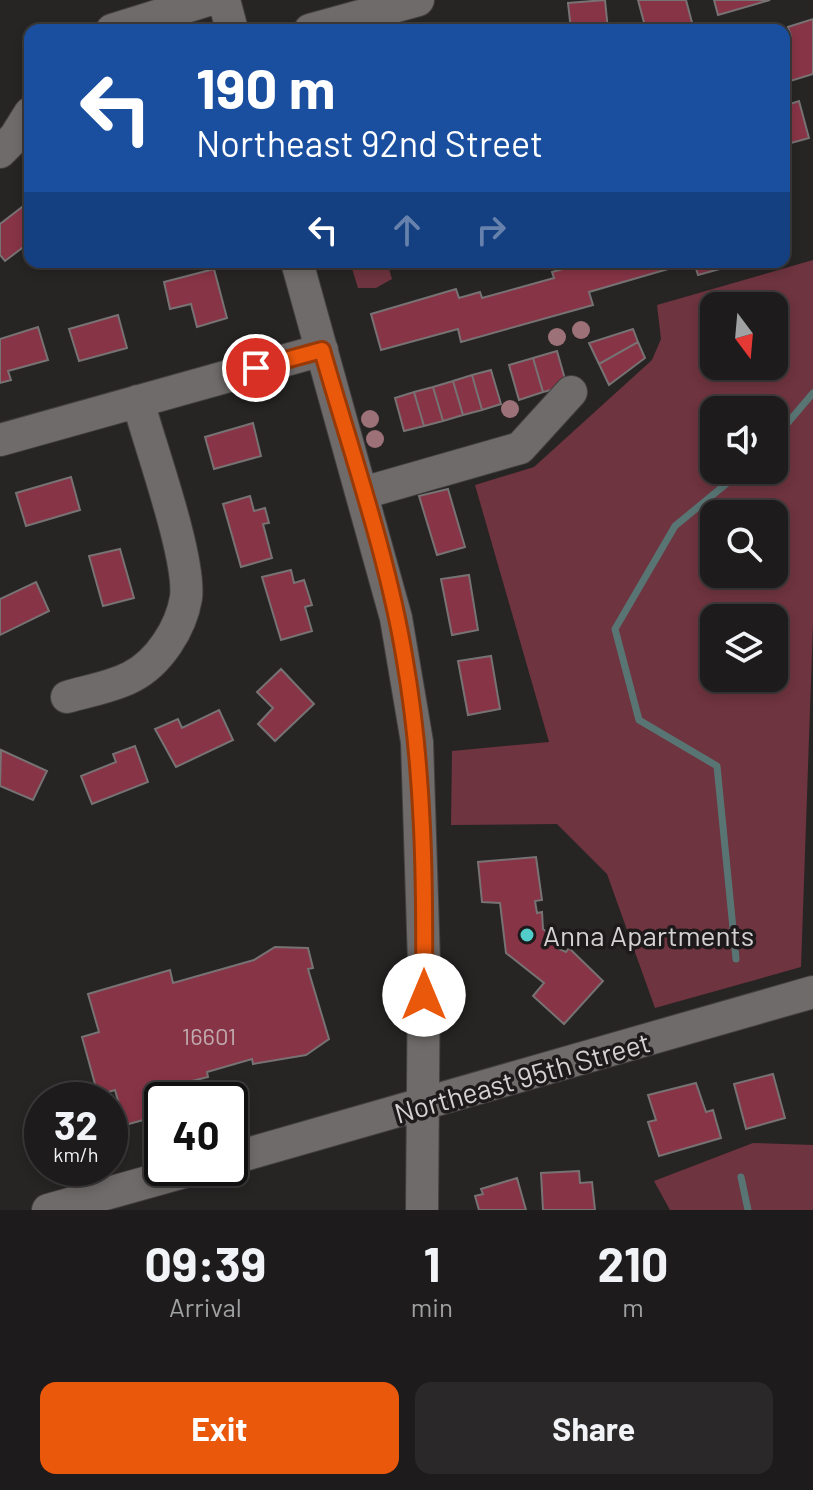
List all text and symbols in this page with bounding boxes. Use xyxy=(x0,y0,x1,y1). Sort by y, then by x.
text: 190 m xyxy=(196,53,335,120)
icon: left xyxy=(64,56,168,160)
text: Northeast 92nd Street xyxy=(196,121,543,164)
icon: left xyxy=(301,208,345,252)
icon: ahead xyxy=(385,208,429,252)
icon: right xyxy=(469,208,513,252)
north arrow xyxy=(700,292,788,380)
map controls xyxy=(700,292,788,692)
pin xyxy=(222,334,290,402)
icon: arrive xyxy=(234,346,278,390)
button: sound xyxy=(700,396,788,484)
button: search xyxy=(700,500,788,588)
button: layers xyxy=(700,604,788,692)
place label: Anna Apartments xyxy=(543,918,754,952)
marker: Anna Apartments xyxy=(518,926,536,944)
position arrow xyxy=(382,953,466,1037)
house number: 16601 xyxy=(182,1021,236,1050)
street label: Northeast 95th Street xyxy=(390,1024,654,1130)
speed limit sign: 40 xyxy=(144,1082,248,1186)
text: 32 xyxy=(54,1100,98,1148)
text: km/h xyxy=(53,1142,99,1166)
text: 09:39 xyxy=(145,1234,266,1292)
text: 1 xyxy=(423,1234,440,1292)
text: 210 xyxy=(597,1234,668,1292)
text: Arrival xyxy=(169,1291,242,1322)
text: min xyxy=(411,1291,453,1322)
text: m xyxy=(622,1291,644,1322)
button: Exit xyxy=(40,1382,399,1474)
button: Share xyxy=(415,1382,773,1474)

